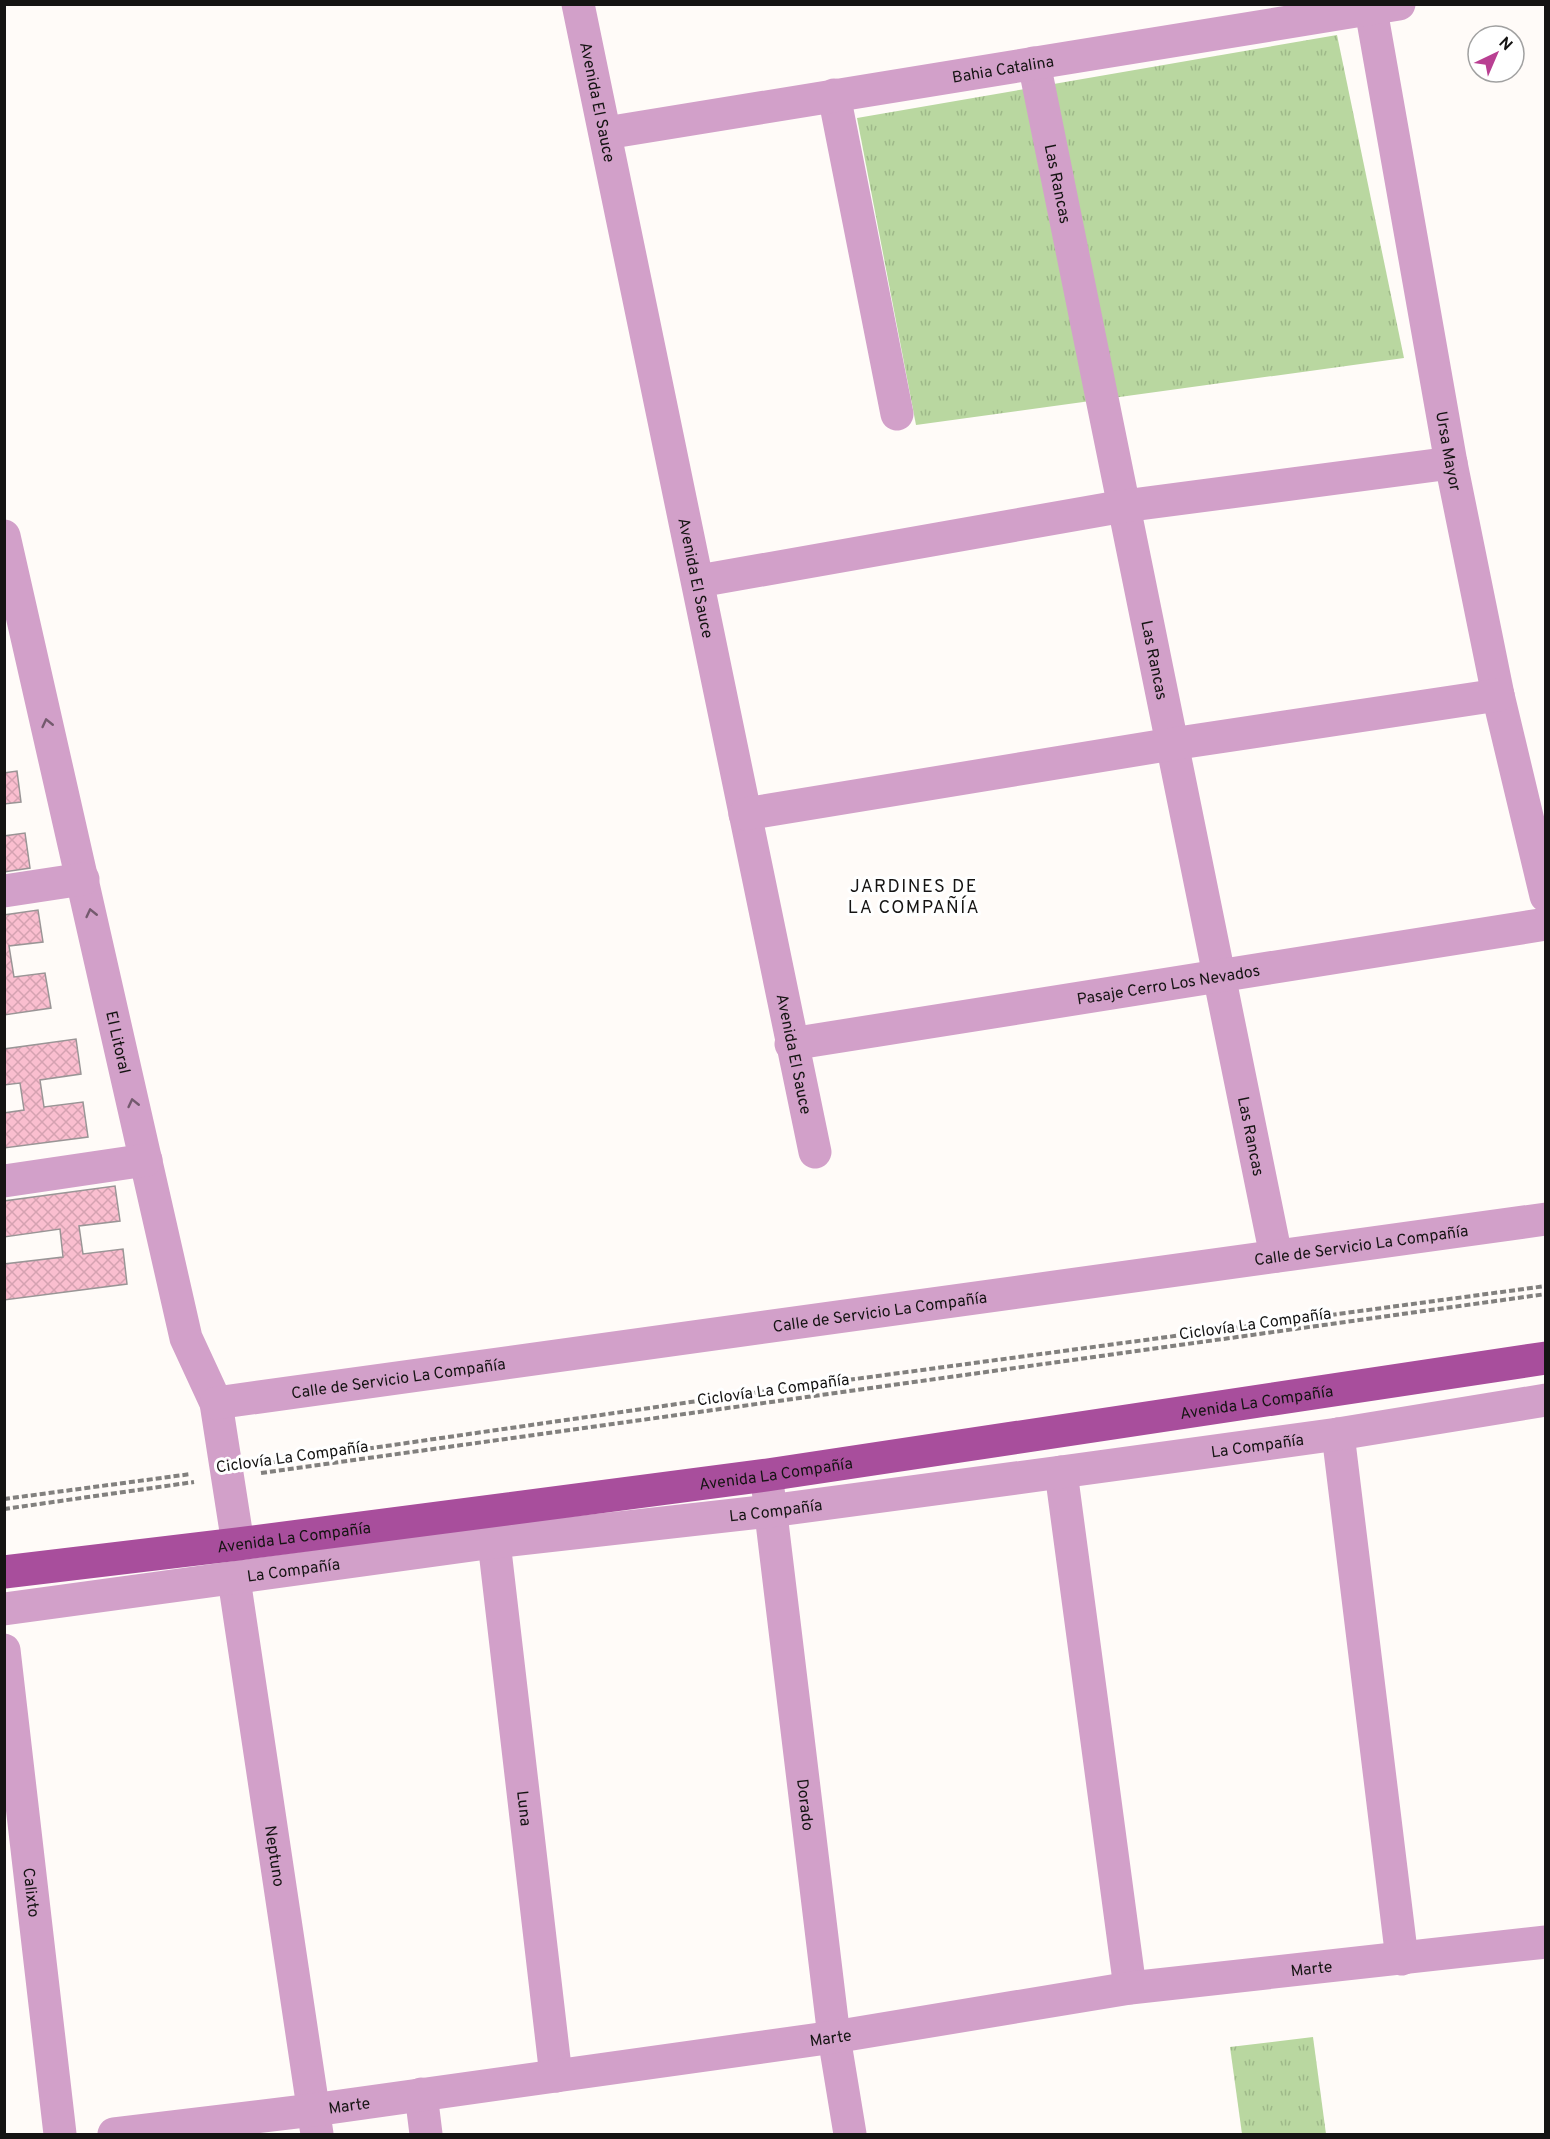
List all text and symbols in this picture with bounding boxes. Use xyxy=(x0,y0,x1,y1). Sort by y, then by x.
north arrow xyxy=(1466,24,1526,84)
text: N xyxy=(1494,33,1516,56)
street label: Avenida El Sauce xyxy=(574,40,618,164)
street label: Bahia Catalina xyxy=(951,52,1056,89)
street label: Las Rancas xyxy=(1039,142,1074,226)
street label: Ursa Mayor xyxy=(1430,410,1464,493)
street label: Avenida El Sauce xyxy=(672,516,717,640)
street label: Las Rancas xyxy=(1135,619,1171,702)
one-way arrow xyxy=(41,718,54,728)
district label: JARDINES DE LA COMPAÑÍA xyxy=(848,876,980,920)
one-way arrow xyxy=(85,908,98,918)
street label: Pasaje Cerro Los Nevados xyxy=(1075,962,1262,1010)
street label: Avenida El Sauce xyxy=(771,992,815,1116)
street label: El Litoral xyxy=(100,1009,134,1076)
street label: Las Rancas xyxy=(1232,1095,1268,1178)
one-way arrow xyxy=(127,1098,140,1108)
street label: Calle de Servicio La Compañía xyxy=(1253,1222,1470,1271)
street label: Calle de Servicio La Compañía xyxy=(772,1288,988,1338)
street label: Ciclovía La Compañía xyxy=(1178,1304,1333,1346)
street label: Calle de Servicio La Compañía xyxy=(290,1355,507,1404)
street label: Ciclovía La Compañía xyxy=(696,1370,851,1412)
street label: Avenida La Compañía xyxy=(1179,1382,1335,1425)
street label: La Compañía xyxy=(1210,1431,1305,1463)
street label: Ciclovía La Compañía xyxy=(215,1437,370,1479)
street label: Avenida La Compañía xyxy=(698,1454,854,1496)
street label: La Compañía xyxy=(728,1496,824,1528)
street label: Avenida La Compañía xyxy=(216,1519,372,1558)
street label: La Compañía xyxy=(246,1555,341,1588)
street label: Dorado xyxy=(791,1778,817,1832)
street label: Luna xyxy=(511,1790,535,1827)
street label: Neptuno xyxy=(259,1824,288,1888)
street label: Calixto xyxy=(17,1867,43,1919)
street label: Marte xyxy=(1290,1958,1334,1982)
street label: Marte xyxy=(809,2026,853,2052)
street label: Marte xyxy=(327,2094,372,2120)

